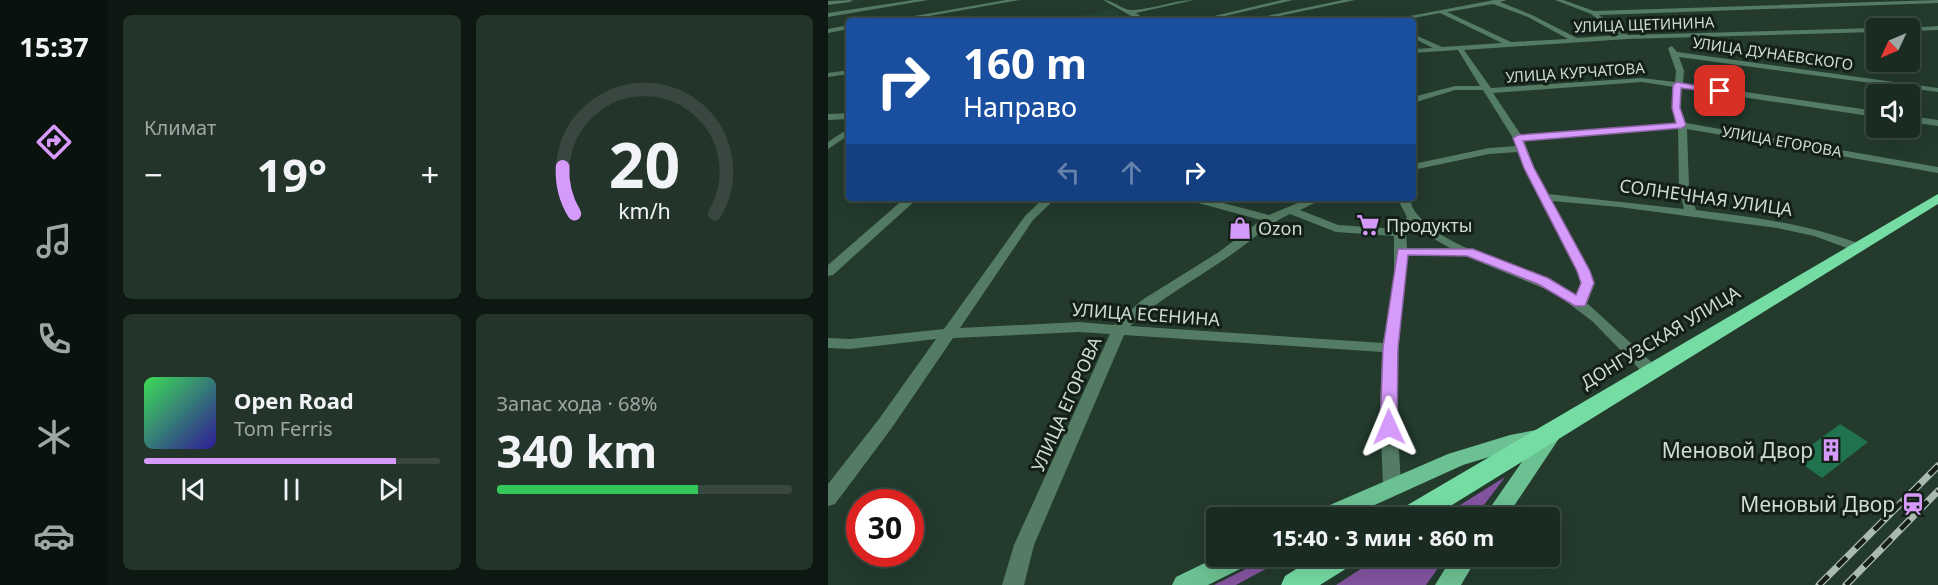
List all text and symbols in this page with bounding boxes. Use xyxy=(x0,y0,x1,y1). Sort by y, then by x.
street label: УЛИЦА ЩЕТИНИНА xyxy=(1573,12,1715,36)
north arrow xyxy=(1866,18,1920,72)
map controls xyxy=(1866,18,1920,138)
text: 15:37 xyxy=(19,28,89,65)
street label: УЛИЦА ДУНАЕВСКОГО xyxy=(1691,32,1855,74)
text: 160 m xyxy=(963,34,1087,91)
icon: right xyxy=(864,42,942,120)
street label: УЛИЦА КУРЧАТОВА xyxy=(1505,57,1646,87)
pin xyxy=(1694,65,1745,116)
icon: arrive xyxy=(1703,74,1736,107)
button: sound xyxy=(1866,84,1920,138)
text: Направо xyxy=(963,88,1077,125)
text: Климат xyxy=(144,114,216,141)
icon: directions xyxy=(33,121,75,163)
text: 20 xyxy=(609,121,680,206)
street label: УЛИЦА ЕГОРОВА xyxy=(1721,121,1844,161)
text: 19° xyxy=(256,144,327,205)
text: − xyxy=(144,152,163,197)
text: + xyxy=(421,152,440,197)
icon: left xyxy=(1052,156,1085,189)
icon: ahead xyxy=(1115,156,1148,189)
icon: right xyxy=(1178,156,1211,189)
street label: СОЛНЕЧНАЯ УЛИЦА xyxy=(1618,173,1794,221)
text: km/h xyxy=(618,196,671,225)
supermarket icon: Продукты xyxy=(1355,212,1381,238)
place label: Продукты xyxy=(1386,213,1472,237)
shop icon: Ozon xyxy=(1227,215,1253,241)
place label: Ozon xyxy=(1258,216,1303,240)
icon: music xyxy=(33,220,75,262)
street label: ДОНГУЗСКАЯ УЛИЦА xyxy=(1576,280,1744,394)
street label: УЛИЦА ЕСЕНИНА xyxy=(1071,297,1221,331)
icon: phone xyxy=(33,318,75,360)
street label: УЛИЦА ЕГОРОВА xyxy=(1025,332,1107,475)
text: Open Road xyxy=(234,385,354,415)
text: Запас хода · 68% xyxy=(497,390,657,417)
position arrow xyxy=(1357,395,1421,459)
text: Tom Ferris xyxy=(234,415,333,442)
icon: climate xyxy=(33,416,75,458)
text: 340 km xyxy=(497,420,657,481)
place label: Меновой Двор xyxy=(1662,436,1813,464)
building icon: Меновой Двор xyxy=(1818,437,1844,463)
icon: previous xyxy=(177,473,210,506)
icon: pause xyxy=(275,473,308,506)
icon: next xyxy=(374,473,407,506)
speed limit sign: 30 xyxy=(846,489,924,567)
place label: Меновый Двор xyxy=(1740,490,1895,518)
station icon: Меновый Двор xyxy=(1900,491,1926,517)
icon: car xyxy=(33,515,75,557)
text: 15:40 · 3 мин · 860 m xyxy=(1272,522,1494,552)

